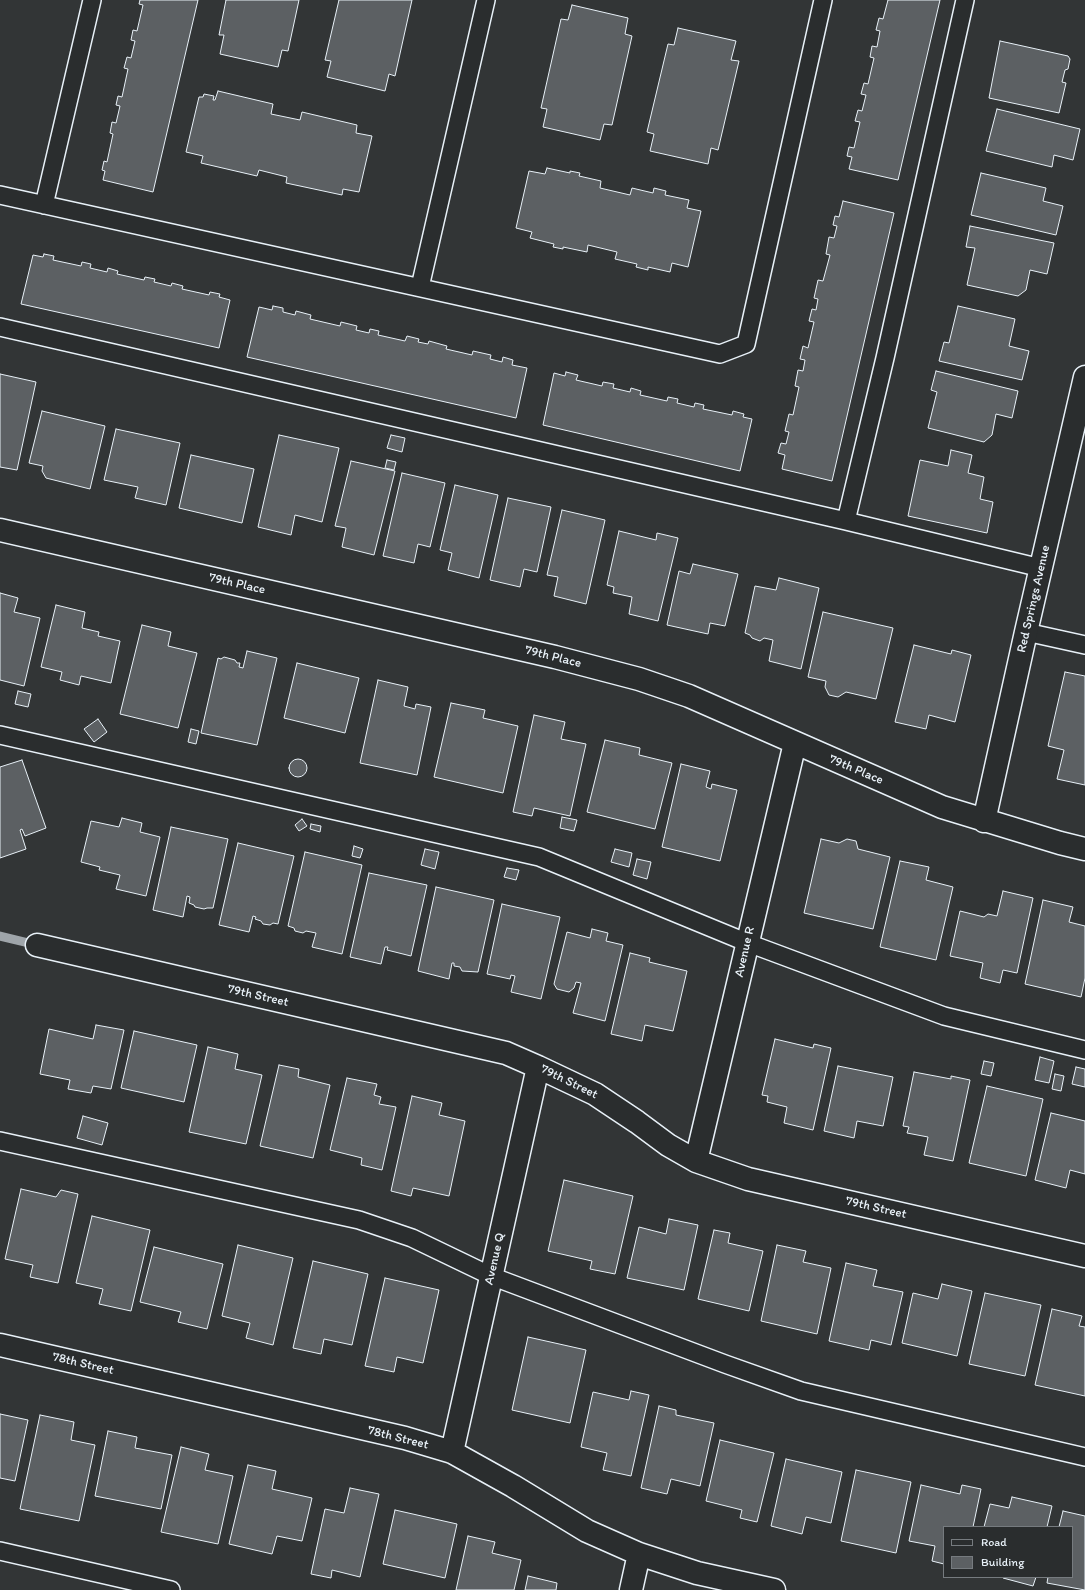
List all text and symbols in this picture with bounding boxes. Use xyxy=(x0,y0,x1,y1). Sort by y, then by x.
street label: Red Springs Avenue xyxy=(1014,544,1054,654)
street label: 79th Place xyxy=(207,570,267,598)
street label: 79th Place xyxy=(523,642,583,672)
street label: 79th Place xyxy=(826,752,886,788)
street label: Avenue R xyxy=(732,925,758,979)
street label: 79th Street xyxy=(226,981,290,1011)
street label: 79th Street xyxy=(538,1061,600,1103)
street label: 79th Street xyxy=(844,1193,908,1223)
street label: Avenue Q xyxy=(481,1231,509,1287)
street label: 78th Street xyxy=(51,1349,115,1379)
street label: 78th Street xyxy=(366,1423,430,1453)
legend xyxy=(943,1526,1073,1578)
text: Road xyxy=(981,1535,1007,1549)
text: Building xyxy=(981,1555,1024,1569)

